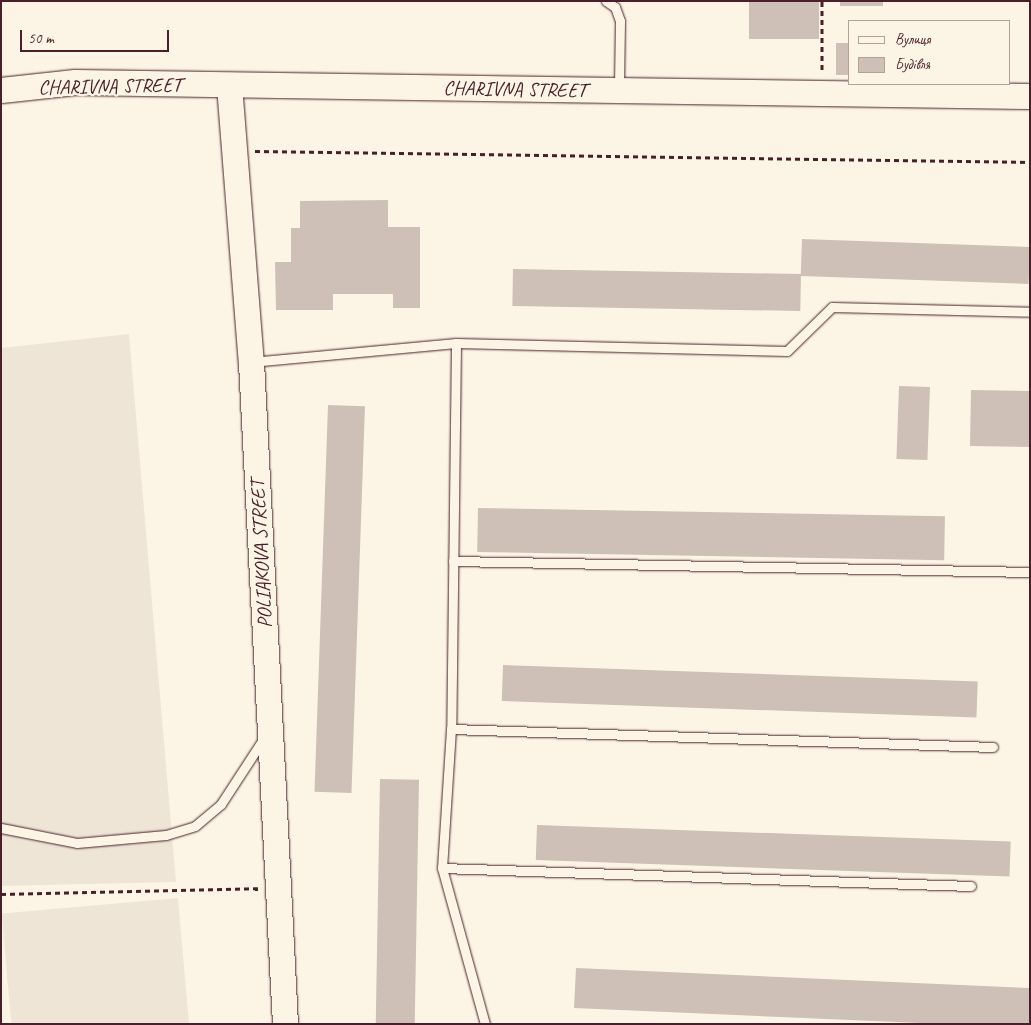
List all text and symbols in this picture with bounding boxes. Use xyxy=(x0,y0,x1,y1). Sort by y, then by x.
scale bar xyxy=(22,20,171,52)
legend xyxy=(848,20,1011,85)
text: 50 m xyxy=(28,29,54,48)
text: Вулиця xyxy=(895,30,931,49)
text: Будівля xyxy=(895,55,930,74)
street label: CHARIVNA STREET xyxy=(38,73,182,99)
street label: CHARIVNA STREET xyxy=(443,76,587,102)
street label: POLIAKOVA STREET xyxy=(245,480,277,628)

